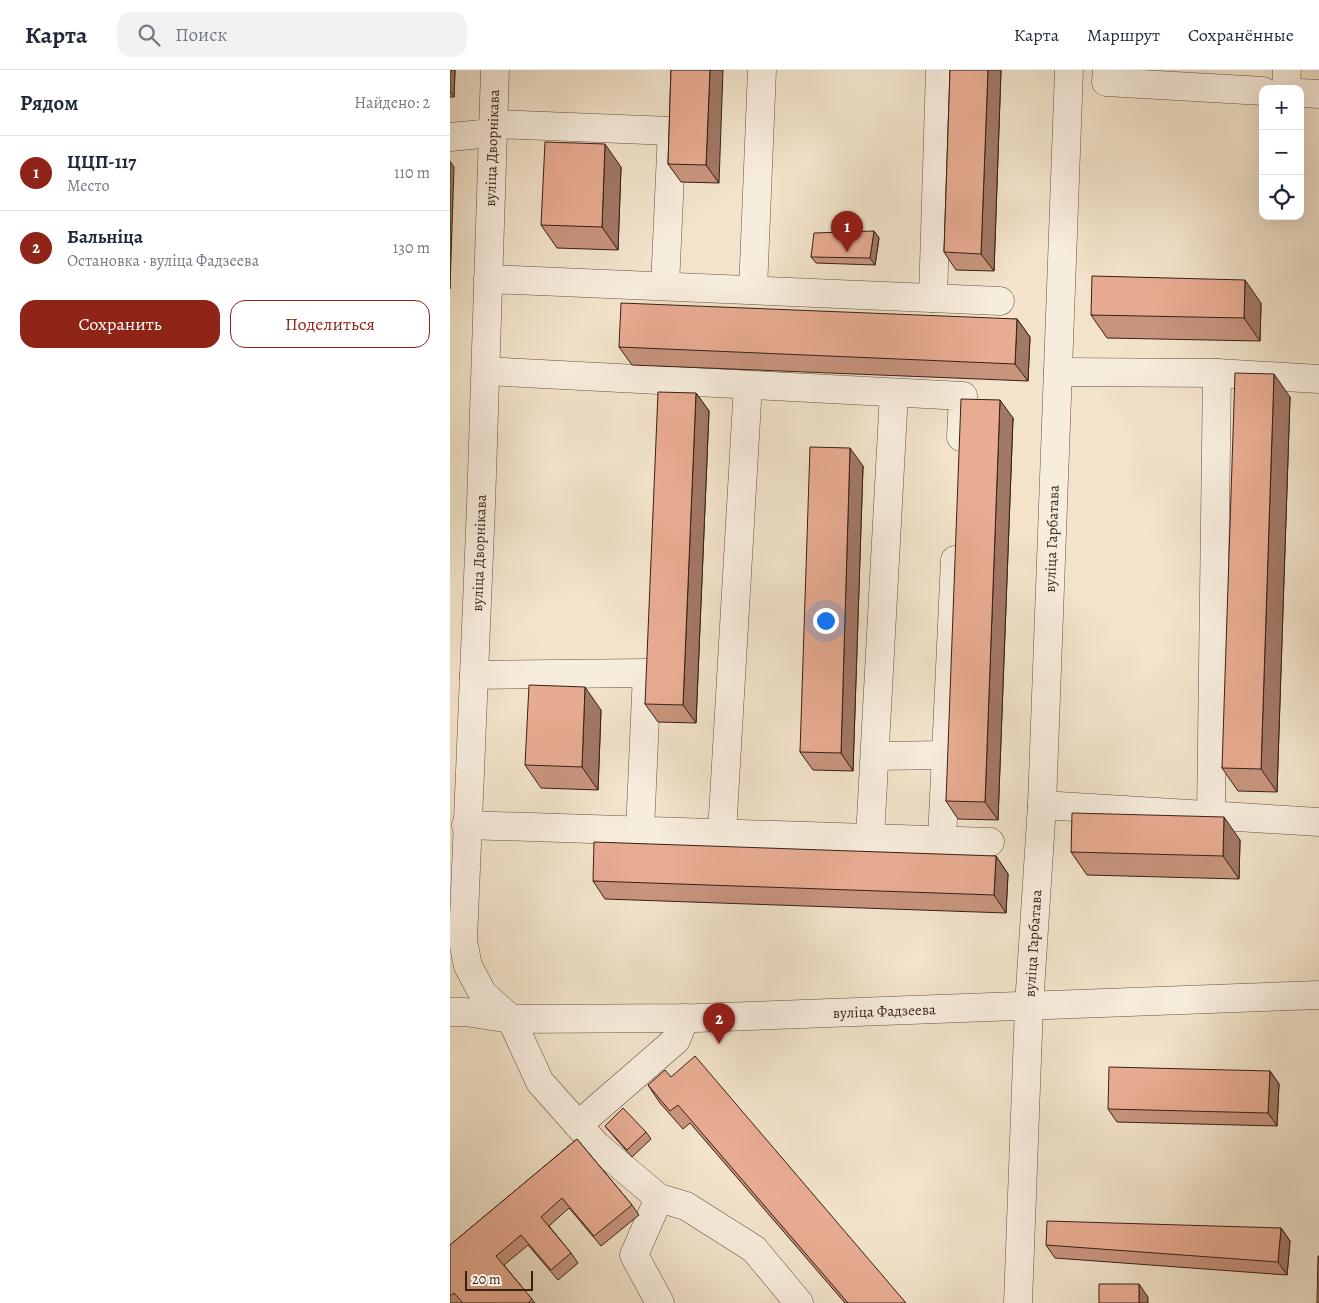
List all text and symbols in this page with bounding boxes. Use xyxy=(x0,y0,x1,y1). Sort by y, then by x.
search box xyxy=(117,12,467,57)
text: Карта xyxy=(25,19,87,51)
icon: search xyxy=(135,21,163,49)
text: Поиск xyxy=(175,22,227,48)
text: Карта xyxy=(1014,23,1059,47)
text: Маршрут xyxy=(1087,23,1160,47)
text: Сохранённые xyxy=(1188,23,1294,47)
map controls xyxy=(1259,85,1304,220)
button: + xyxy=(1259,85,1304,130)
text: Рядом xyxy=(20,89,78,117)
street label: вуліца Дворнікава xyxy=(480,89,504,207)
text: Найдено: 2 xyxy=(354,92,430,114)
button: − xyxy=(1259,130,1304,175)
text: ЦЦП-117 xyxy=(67,149,136,175)
text: 1 xyxy=(33,162,39,184)
text: 110 m xyxy=(394,162,430,184)
text: Место xyxy=(67,175,110,197)
button: locate xyxy=(1259,175,1304,220)
pin: 1 xyxy=(831,211,863,252)
text: Бальніца xyxy=(67,224,143,250)
text: 2 xyxy=(32,237,40,259)
text: 130 m xyxy=(393,237,430,259)
text: Остановка · вуліца Фадзеева xyxy=(67,250,259,272)
button: Сохранить xyxy=(20,300,220,348)
button: Поделиться xyxy=(230,300,430,348)
street label: вуліца Гарбатава xyxy=(1040,485,1064,593)
street label: вуліца Дворнікава xyxy=(467,494,491,612)
your location xyxy=(813,608,839,634)
street label: вуліца Гарбатава xyxy=(1020,889,1047,998)
street label: вуліца Фадзеева xyxy=(833,999,936,1023)
pin: 2 xyxy=(703,1003,735,1044)
scale bar xyxy=(465,1268,532,1291)
text: 20 m xyxy=(472,1270,501,1289)

